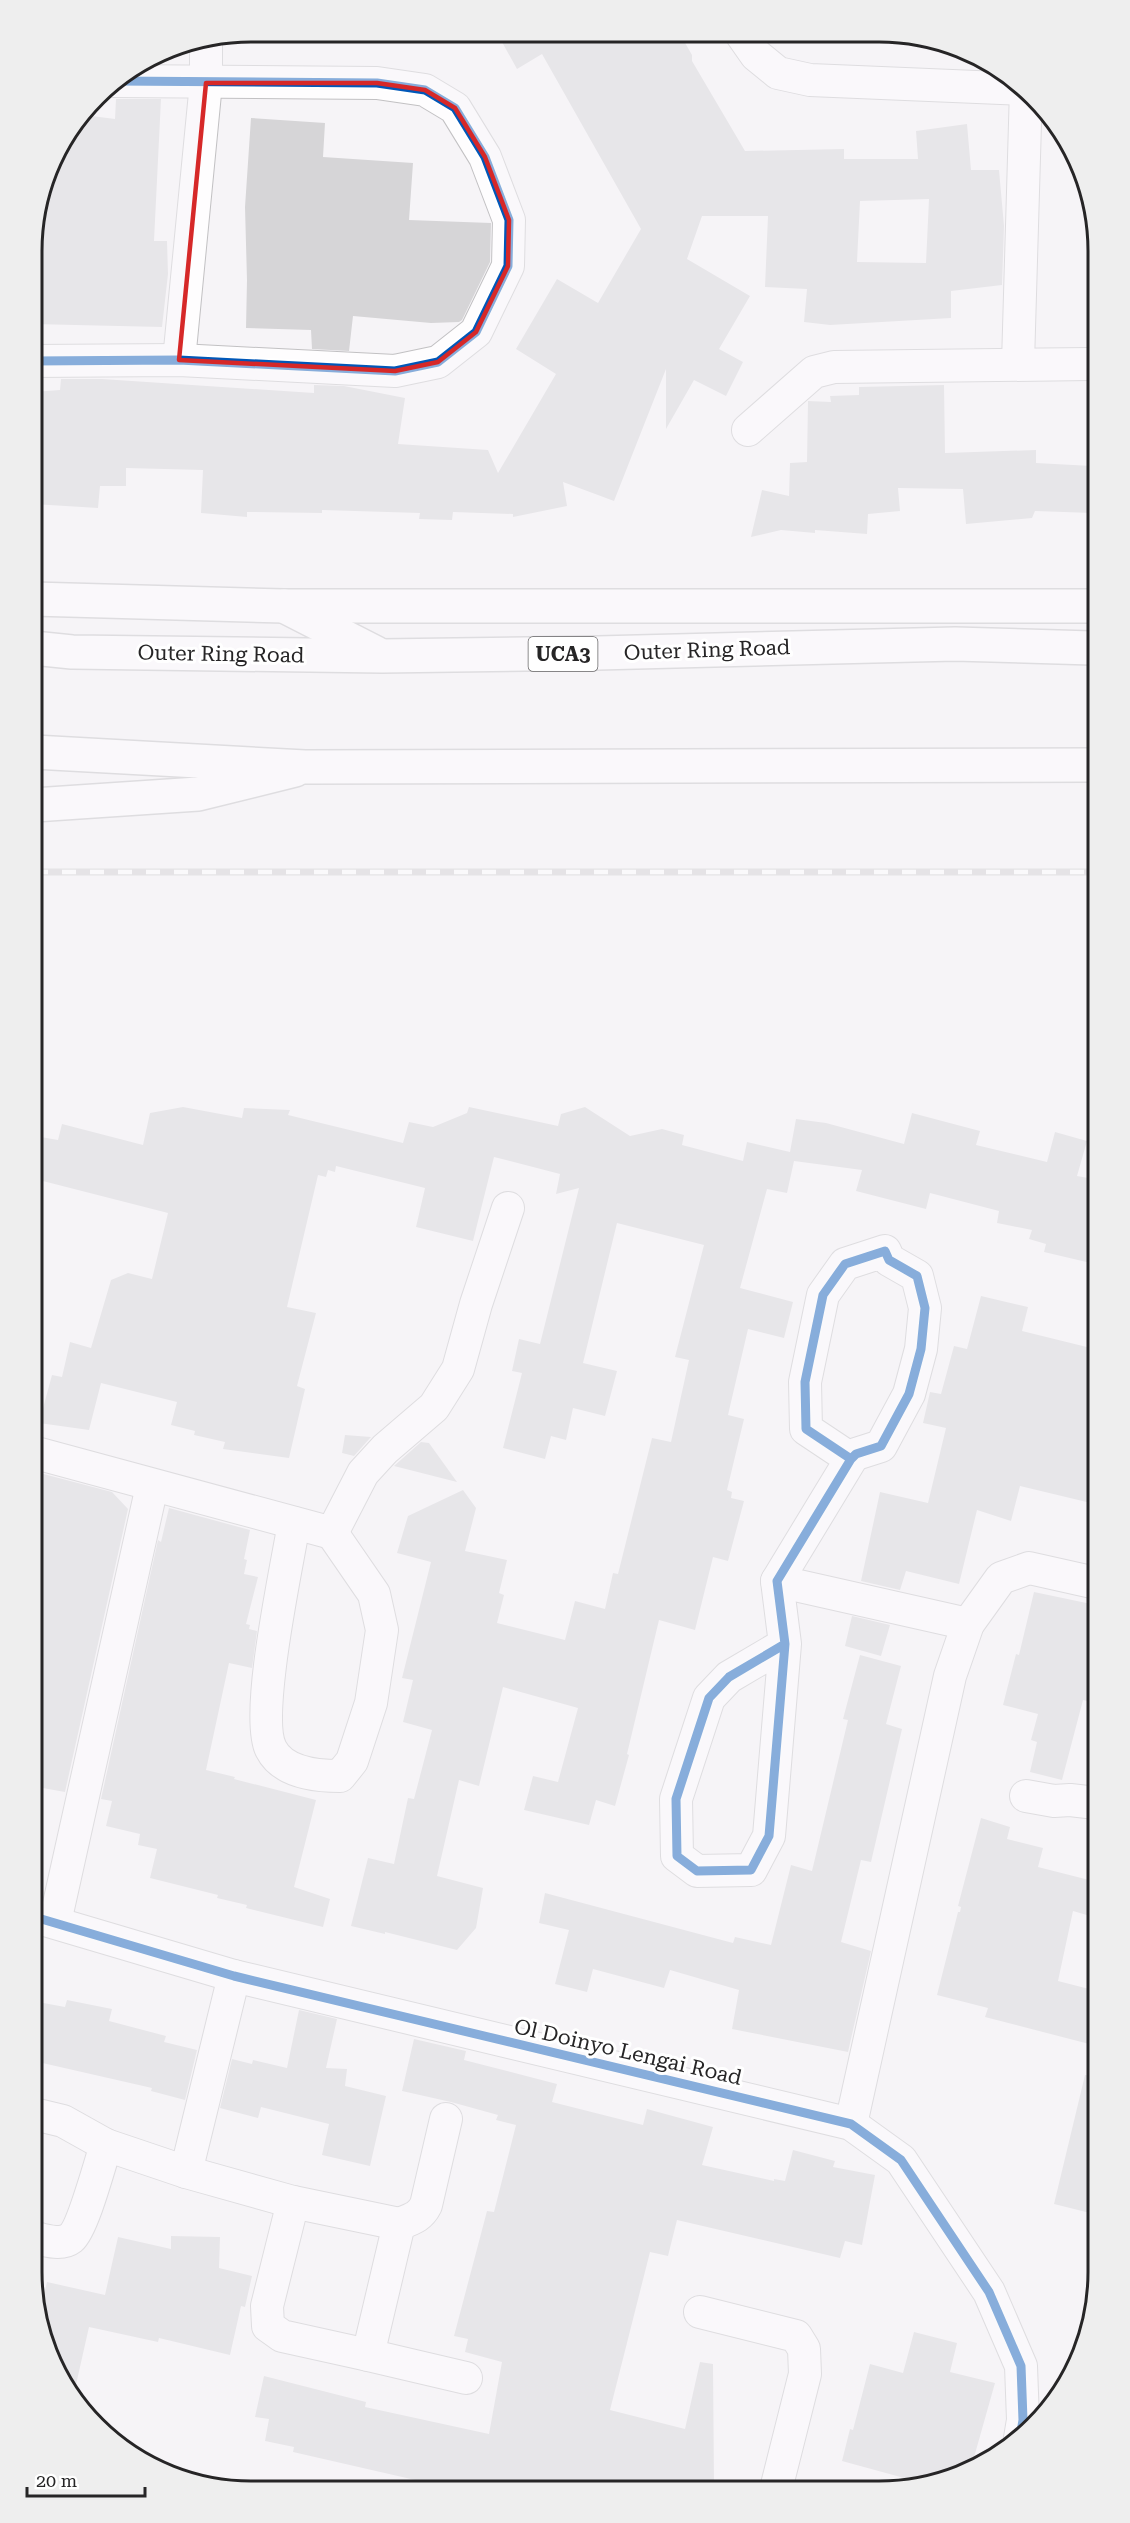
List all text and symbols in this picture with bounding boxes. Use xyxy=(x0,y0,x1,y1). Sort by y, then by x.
street label: Outer Ring Road xyxy=(623,635,791,665)
road number: UCA3 xyxy=(528,637,598,671)
street label: Outer Ring Road xyxy=(138,641,305,667)
street label: Ol Doinyo Lengai Road xyxy=(512,2014,745,2090)
scale bar xyxy=(27,2460,146,2498)
text: 20 m xyxy=(36,2470,77,2491)

